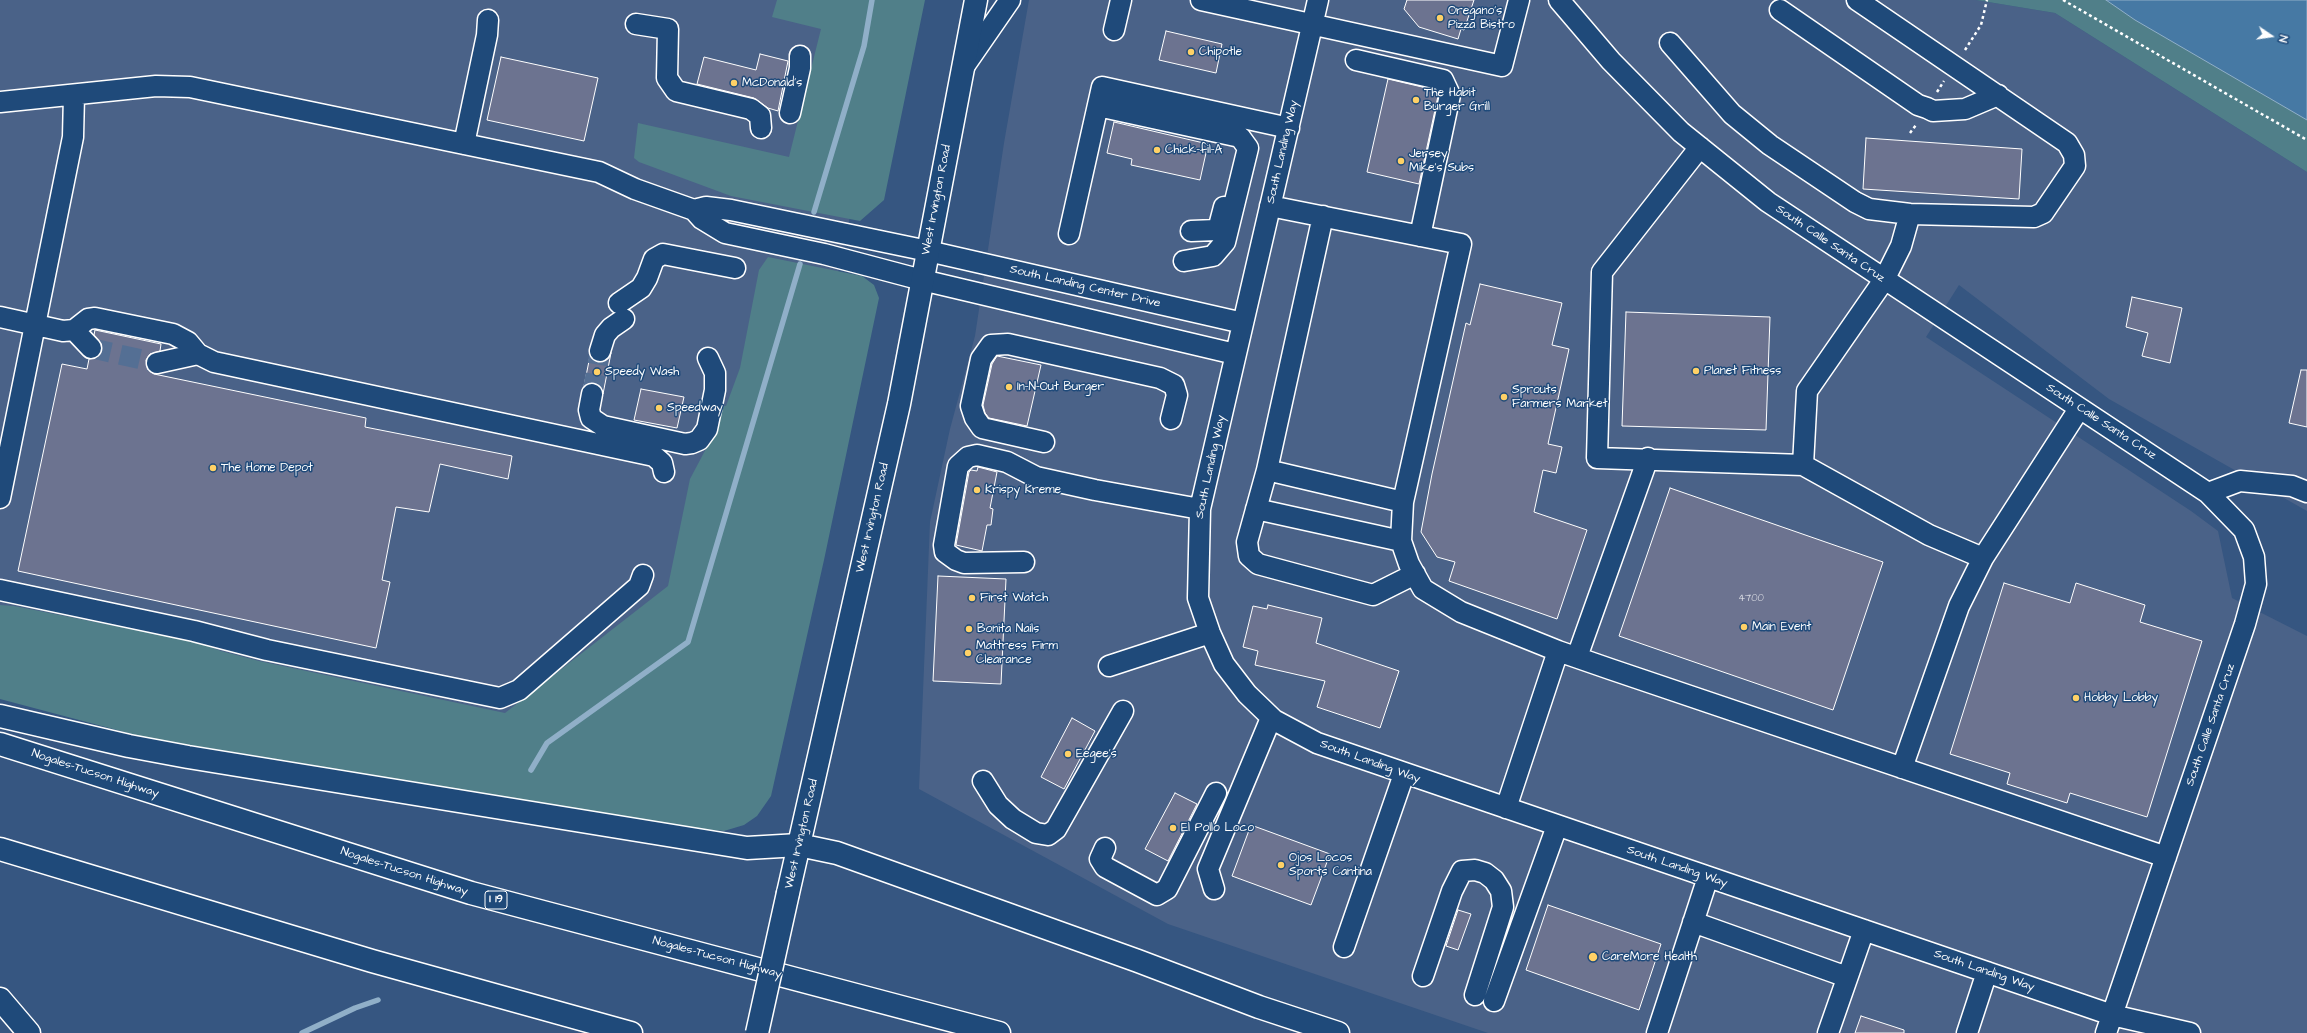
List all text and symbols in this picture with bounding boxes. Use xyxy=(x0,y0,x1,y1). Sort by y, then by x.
place label: Oregano's Pizza Bistro xyxy=(1448,4,1515,32)
marker: Oregano's Pizza Bistro xyxy=(1435,13,1445,23)
north arrow xyxy=(2251,16,2291,56)
text: N xyxy=(2275,34,2291,44)
place label: Chipotle xyxy=(1199,45,1242,59)
marker: Chipotle xyxy=(1186,47,1196,57)
place label: McDonald's xyxy=(742,76,802,90)
marker: McDonald's xyxy=(729,78,739,88)
place label: The Habit Burger Grill xyxy=(1424,86,1490,114)
marker: The Habit Burger Grill xyxy=(1411,95,1421,105)
street label: South Landing Way xyxy=(1264,99,1302,205)
place label: Chick-fil-A xyxy=(1165,143,1222,157)
street label: West Irvington Road xyxy=(919,144,955,256)
marker: Chick-fil-A xyxy=(1152,145,1162,155)
place label: Jersey Mike's Subs xyxy=(1409,147,1474,175)
marker: Jersey Mike's Subs xyxy=(1396,156,1406,166)
street label: South Calle Santa Cruz xyxy=(1773,202,1887,286)
street label: South Landing Center Drive xyxy=(1008,263,1162,311)
place label: Planet Fitness xyxy=(1704,364,1781,378)
place label: Speedy Wash xyxy=(605,365,679,379)
marker: Planet Fitness xyxy=(1691,366,1701,376)
marker: Speedy Wash xyxy=(592,367,602,377)
place label: In-N-Out Burger xyxy=(1017,380,1104,394)
street label: South Calle Santa Cruz xyxy=(2043,381,2159,463)
marker: In-N-Out Burger xyxy=(1004,382,1014,392)
place label: Sprouts Farmers Market xyxy=(1512,383,1608,411)
marker: Sprouts Farmers Market xyxy=(1499,392,1509,402)
place label: Speedway xyxy=(667,401,723,415)
marker: Speedway xyxy=(654,403,664,413)
street label: South Landing Way xyxy=(1193,414,1229,520)
place label: The Home Depot xyxy=(221,461,313,475)
street label: West Irvington Road xyxy=(853,462,893,574)
marker: The Home Depot xyxy=(208,463,218,473)
place label: Krispy Kreme xyxy=(985,483,1061,497)
marker: Krispy Kreme xyxy=(972,485,982,495)
place label: First Watch xyxy=(980,591,1048,605)
marker: First Watch xyxy=(967,593,977,603)
house number: 4700 xyxy=(1738,593,1764,605)
place label: Main Event xyxy=(1752,620,1811,634)
place label: Bonita Nails xyxy=(977,622,1039,636)
marker: Main Event xyxy=(1739,622,1749,632)
marker: Bonita Nails xyxy=(964,624,974,634)
place label: Mattress Firm Clearance xyxy=(976,639,1058,667)
marker: Mattress Firm Clearance xyxy=(963,648,973,658)
street label: South Calle Santa Cruz xyxy=(2183,662,2239,788)
place label: Hobby Lobby xyxy=(2084,691,2158,705)
marker: Hobby Lobby xyxy=(2071,693,2081,703)
street label: South Landing Way xyxy=(1318,737,1422,787)
street label: Nogales–Tucson Highway xyxy=(30,747,160,801)
place label: Eegee's xyxy=(1076,747,1117,761)
marker: Eegee's xyxy=(1063,749,1073,759)
street label: West Irvington Road xyxy=(782,778,822,890)
place label: El Pollo Loco xyxy=(1181,821,1254,835)
marker: El Pollo Loco xyxy=(1168,823,1178,833)
street label: South Landing Way xyxy=(1625,843,1729,891)
street label: Nogales–Tucson Highway xyxy=(339,845,469,899)
place label: Ojos Locos Sports Cantina xyxy=(1289,851,1372,879)
marker: Ojos Locos Sports Cantina xyxy=(1276,860,1286,870)
road number: I 19 xyxy=(485,891,507,909)
street label: Nogales–Tucson Highway xyxy=(651,934,783,982)
street label: South Landing Way xyxy=(1932,947,2036,995)
place label: CareMore Health xyxy=(1602,950,1697,964)
marker: CareMore Health xyxy=(1587,951,1599,963)

